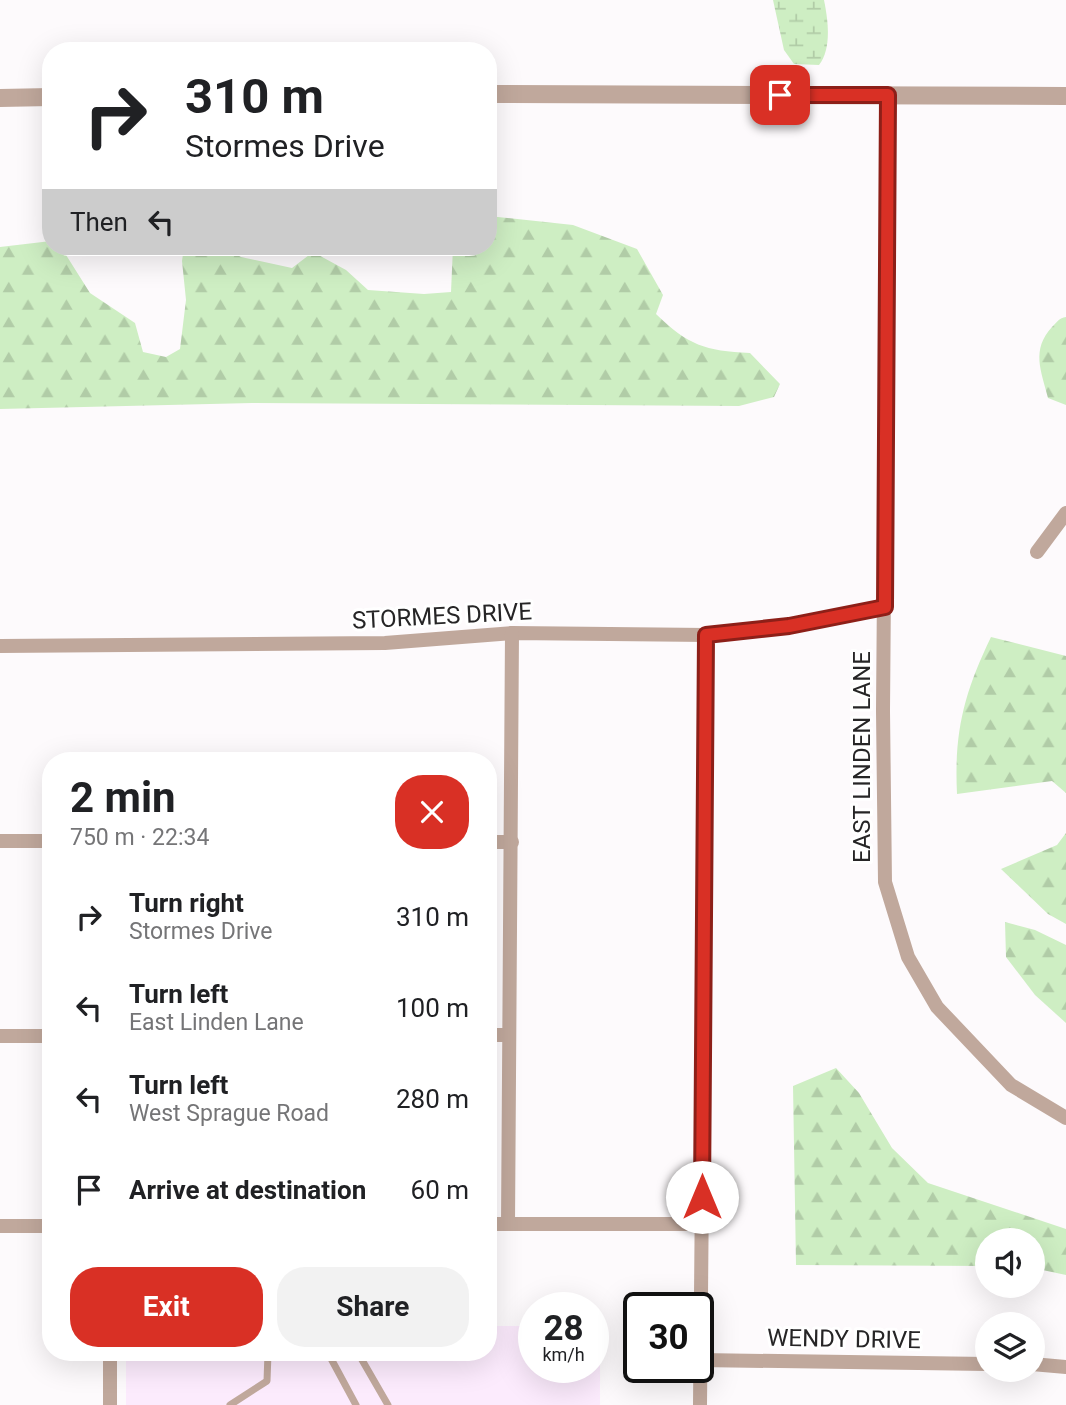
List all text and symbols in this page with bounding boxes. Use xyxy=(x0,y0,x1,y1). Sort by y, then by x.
pin xyxy=(750,65,810,125)
text: 310 m xyxy=(185,68,324,125)
icon: right xyxy=(70,70,161,161)
icon: arrive xyxy=(761,76,799,114)
text: Stormes Drive xyxy=(185,127,385,165)
icon: left xyxy=(142,203,180,241)
text: Then xyxy=(70,207,128,237)
street label: STORMES DRIVE xyxy=(351,597,533,635)
street label: EAST LINDEN LANE xyxy=(848,651,876,863)
text: 2 min xyxy=(70,773,176,822)
button: close xyxy=(395,775,469,849)
text: 750 m · 22:34 xyxy=(70,824,209,851)
text: Turn right xyxy=(129,888,244,918)
icon: right xyxy=(70,898,108,936)
text: 310 m xyxy=(396,902,469,932)
text: Stormes Drive xyxy=(129,918,272,945)
text: Turn left xyxy=(129,979,228,1009)
icon: left xyxy=(70,989,108,1027)
text: 100 m xyxy=(396,993,469,1023)
text: East Linden Lane xyxy=(129,1009,304,1036)
text: Turn left xyxy=(129,1070,228,1100)
icon: left xyxy=(70,1080,108,1118)
text: 280 m xyxy=(396,1084,469,1114)
text: West Sprague Road xyxy=(129,1100,329,1127)
position arrow xyxy=(665,1160,739,1234)
icon: arrive xyxy=(70,1171,108,1209)
text: Arrive at destination xyxy=(129,1175,366,1205)
text: 60 m xyxy=(411,1175,469,1205)
map controls xyxy=(975,1228,1045,1382)
button: sound xyxy=(975,1228,1045,1298)
button: Exit xyxy=(70,1267,263,1347)
button: Share xyxy=(277,1267,469,1347)
speed limit sign: 30 xyxy=(623,1292,714,1383)
text: 28 xyxy=(543,1308,584,1349)
button: layers xyxy=(975,1312,1045,1382)
street label: WENDY DRIVE xyxy=(767,1324,921,1354)
text: km/h xyxy=(542,1344,585,1365)

